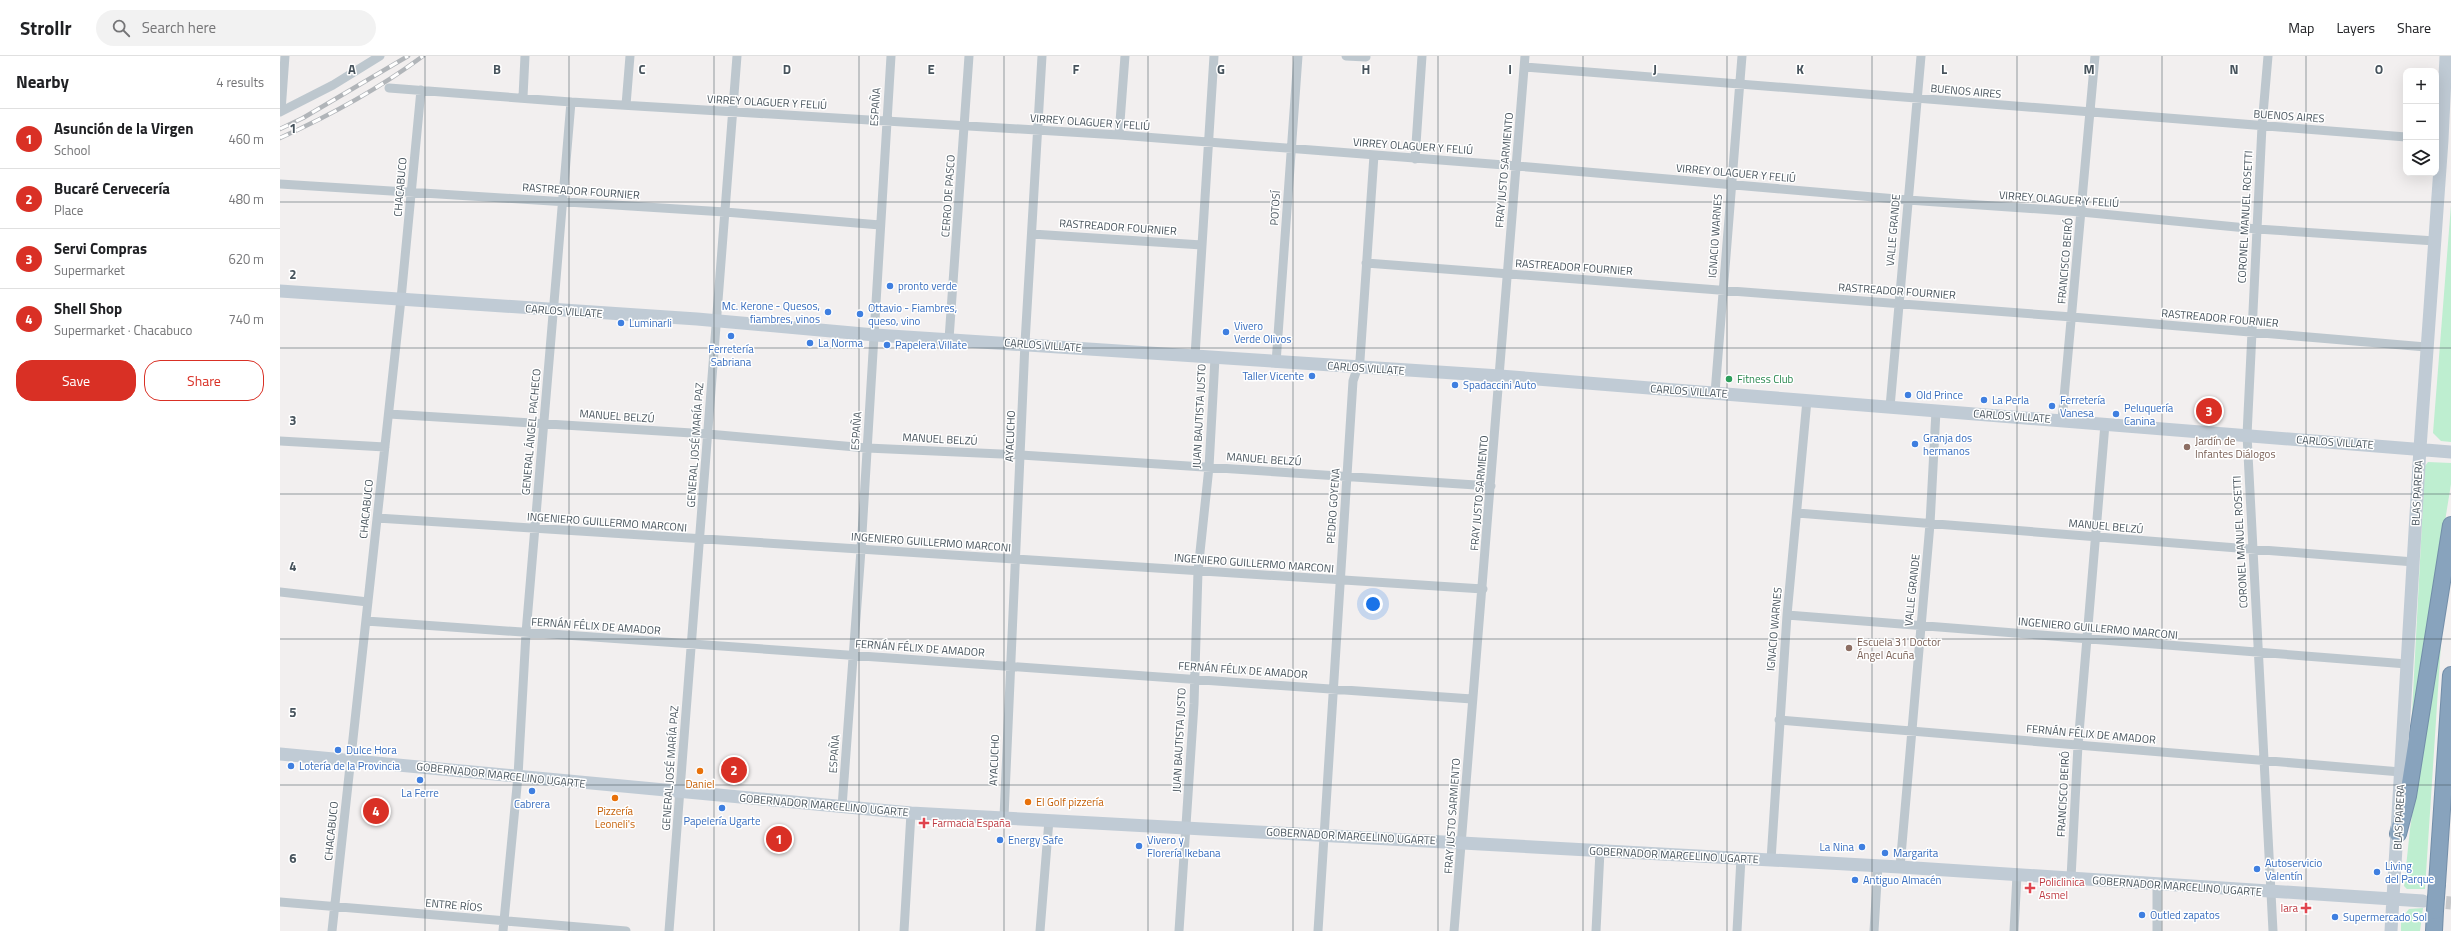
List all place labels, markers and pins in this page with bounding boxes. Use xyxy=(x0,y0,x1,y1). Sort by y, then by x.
place label: pronto verde xyxy=(898,278,957,294)
marker: pronto verde xyxy=(885,281,895,291)
place label: Mc. Kerone - Quesos, fiambres, vinos xyxy=(722,298,820,327)
place label: Ottavio - Fiambres, queso, vino xyxy=(868,300,957,329)
marker: Mc. Kerone - Quesos, fiambres, vinos xyxy=(823,307,833,317)
marker: Ottavio - Fiambres, queso, vino xyxy=(855,309,865,319)
place label: Luminarli xyxy=(629,315,672,331)
marker: Luminarli xyxy=(616,318,626,328)
place label: Vivero Verde Olivos xyxy=(1234,318,1291,347)
marker: Vivero Verde Olivos xyxy=(1221,327,1231,337)
marker: Ferretería Sabriana xyxy=(726,331,736,341)
place label: La Norma xyxy=(818,335,863,351)
place label: Papelera Villate xyxy=(895,337,967,353)
marker: La Norma xyxy=(805,338,815,348)
marker: Papelera Villate xyxy=(882,340,892,350)
place label: Ferretería Sabriana xyxy=(708,341,754,370)
place label: Taller Vicente xyxy=(1242,368,1304,384)
marker: Taller Vicente xyxy=(1307,371,1317,381)
place label: Fitness Club xyxy=(1737,371,1794,387)
marker: Fitness Club xyxy=(1724,374,1734,384)
place label: Spadaccini Auto xyxy=(1463,377,1537,393)
marker: Spadaccini Auto xyxy=(1450,380,1460,390)
place label: Old Prince xyxy=(1916,387,1963,403)
marker: Old Prince xyxy=(1903,390,1913,400)
place label: La Perla xyxy=(1992,392,2030,408)
place label: Ferretería Vanesa xyxy=(2060,392,2106,421)
marker: La Perla xyxy=(1979,395,1989,405)
pin: 3 xyxy=(2196,396,2222,426)
place label: Peluquería Canina xyxy=(2124,400,2174,429)
marker: Ferretería Vanesa xyxy=(2047,401,2057,411)
marker: Peluquería Canina xyxy=(2111,409,2121,419)
place label: Granja dos hermanos xyxy=(1923,430,1972,459)
place label: Jardín de Infantes Diálogos xyxy=(2195,433,2276,462)
marker: Granja dos hermanos xyxy=(1910,439,1920,449)
marker: Jardín de Infantes Diálogos xyxy=(2182,442,2192,452)
place label: Escuela 31 Doctor Ángel Acuña xyxy=(1857,634,1941,663)
marker: Escuela 31 Doctor Ángel Acuña xyxy=(1844,643,1854,653)
place label: Dulce Hora xyxy=(346,742,397,758)
marker: Dulce Hora xyxy=(333,745,343,755)
pin: 2 xyxy=(721,755,747,785)
place label: Lotería de la Provincia xyxy=(299,758,401,774)
marker: Lotería de la Provincia xyxy=(286,761,296,771)
marker: Daniel xyxy=(695,766,705,776)
marker: La Ferre xyxy=(415,775,425,785)
place label: Daniel xyxy=(685,776,715,792)
place label: La Ferre xyxy=(401,785,439,801)
marker: Cabrera xyxy=(527,786,537,796)
marker: Pizzería Leoneli's xyxy=(610,793,620,803)
place label: El Golf pizzería xyxy=(1036,794,1104,810)
pin: 4 xyxy=(363,796,389,826)
place label: Cabrera xyxy=(514,796,550,812)
marker: El Golf pizzería xyxy=(1023,797,1033,807)
place label: Pizzería Leoneli's xyxy=(595,803,635,832)
marker: Papelería Ugarte xyxy=(717,803,727,813)
place label: Papelería Ugarte xyxy=(684,813,761,829)
place label: Farmacia España xyxy=(932,815,1011,831)
marker: Farmacia España xyxy=(919,818,929,828)
pin: 1 xyxy=(766,824,792,854)
place label: Energy Safe xyxy=(1008,832,1064,848)
place label: Vivero y Florería Ikebana xyxy=(1147,832,1221,861)
marker: Energy Safe xyxy=(995,835,1005,845)
place label: La Nina xyxy=(1820,839,1854,855)
marker: Vivero y Florería Ikebana xyxy=(1134,841,1144,851)
marker: La Nina xyxy=(1857,842,1867,852)
place label: Margarita xyxy=(1893,845,1939,861)
marker: Margarita xyxy=(1880,848,1890,858)
place label: Autoservicio Valentín xyxy=(2265,855,2322,884)
place label: Living del Parque xyxy=(2385,858,2435,887)
marker: Autoservicio Valentín xyxy=(2252,864,2262,874)
marker: Living del Parque xyxy=(2372,867,2382,877)
place label: Antiguo Almacén xyxy=(1863,872,1942,888)
place label: Policlinica Asmel xyxy=(2039,874,2085,903)
marker: Antiguo Almacén xyxy=(1850,875,1860,885)
marker: Policlinica Asmel xyxy=(2024,882,2036,894)
place label: Iara xyxy=(2280,900,2298,916)
marker: Iara xyxy=(2301,903,2311,913)
place label: Outled zapatos xyxy=(2150,907,2220,923)
place label: Supermercado Sol xyxy=(2343,909,2427,925)
marker: Outled zapatos xyxy=(2137,910,2147,920)
marker: Supermercado Sol xyxy=(2330,912,2340,922)

